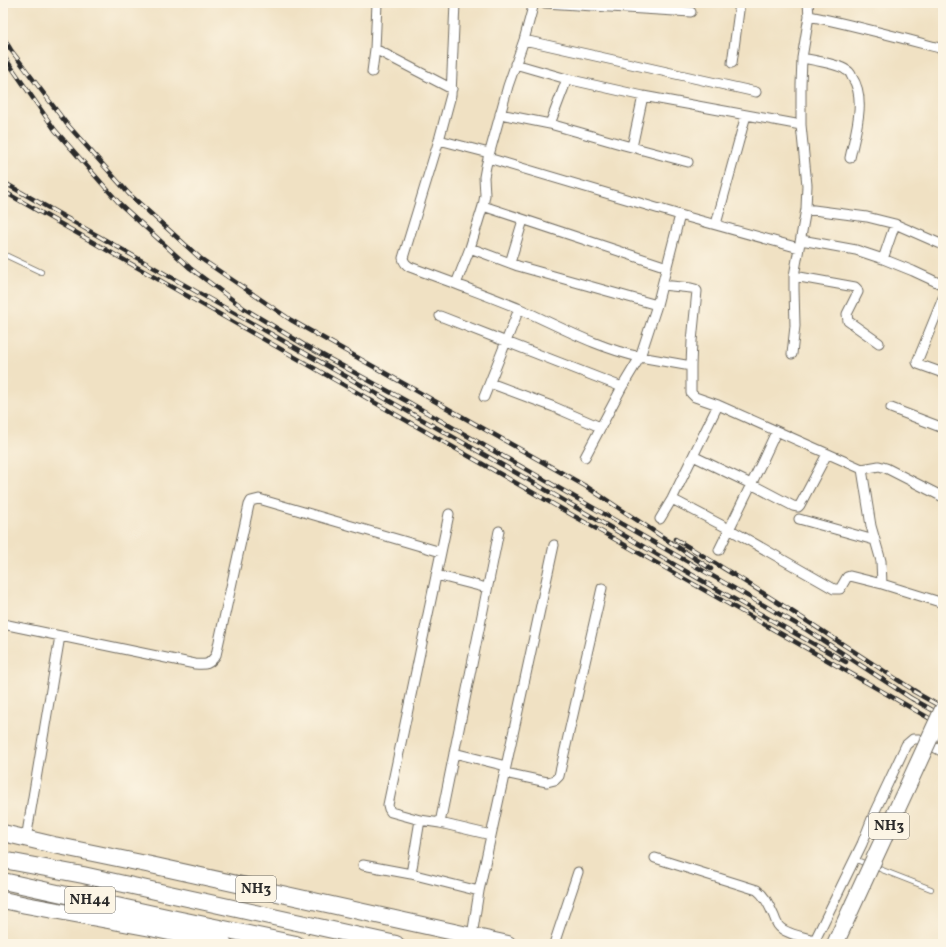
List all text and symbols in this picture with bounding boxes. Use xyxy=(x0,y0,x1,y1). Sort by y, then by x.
road number: NH3 xyxy=(869,813,909,839)
road number: NH3 xyxy=(236,876,276,902)
road number: NH44 xyxy=(65,887,115,913)

